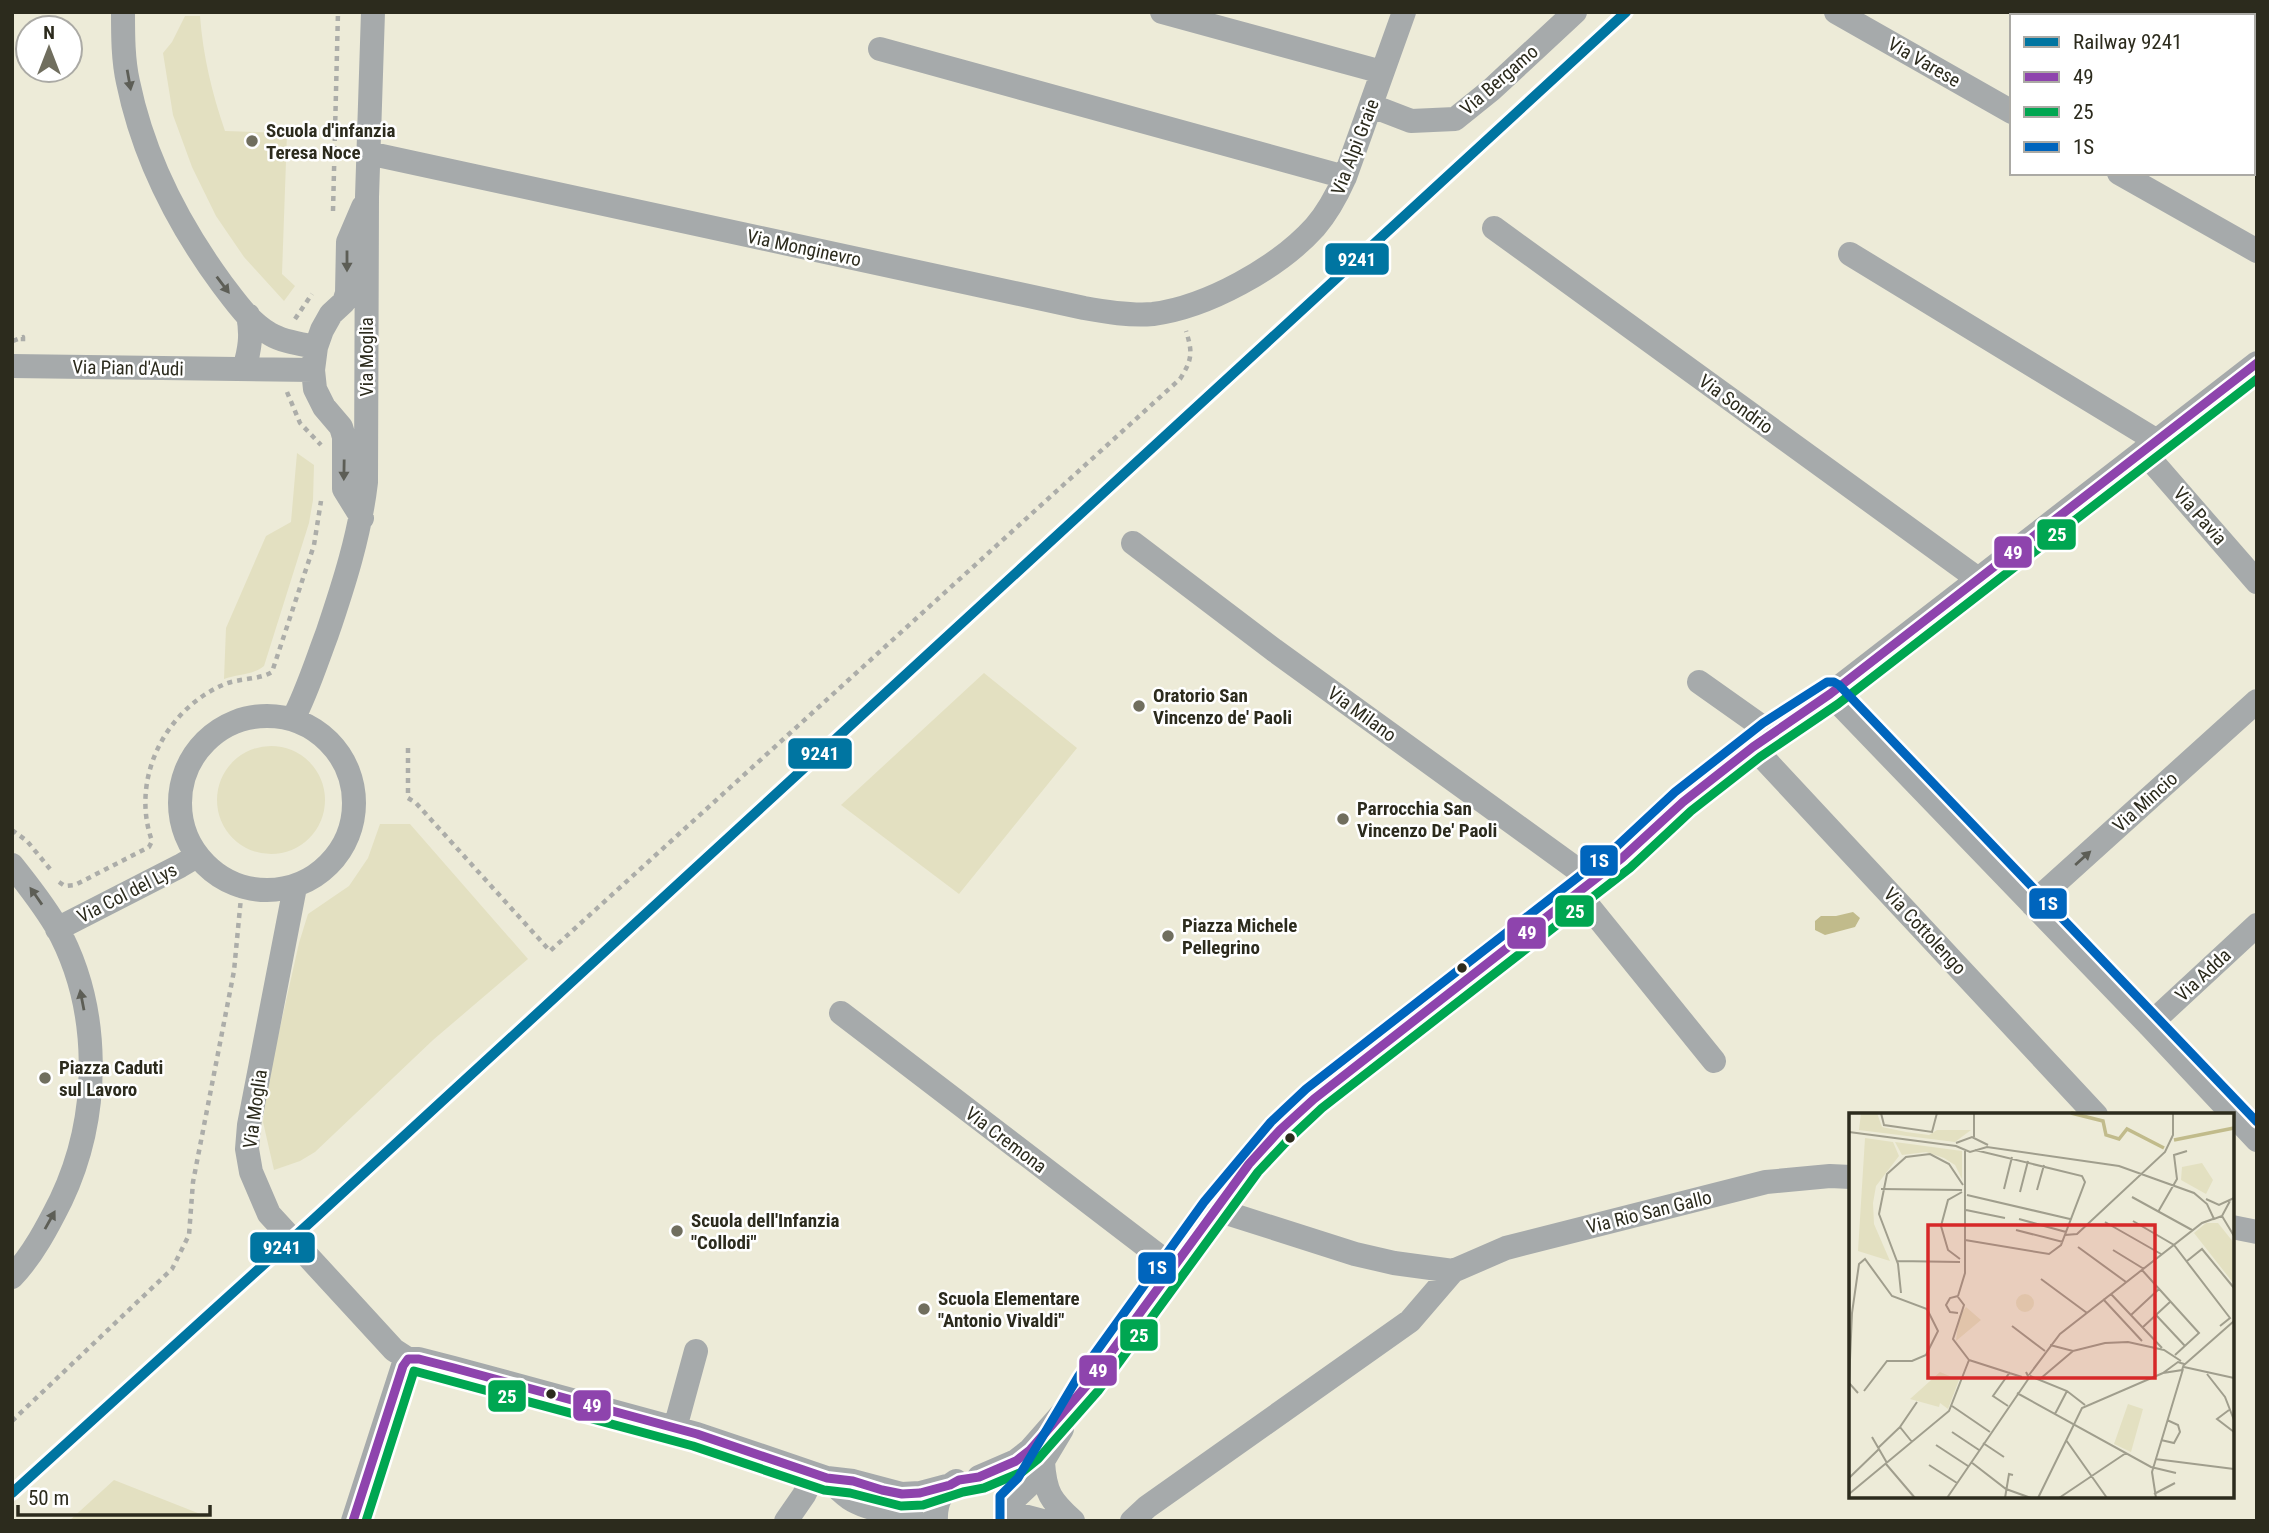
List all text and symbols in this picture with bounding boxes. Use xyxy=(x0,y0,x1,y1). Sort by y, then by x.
north arrow xyxy=(14,14,84,84)
legend xyxy=(2010,14,2255,175)
text: N xyxy=(43,21,55,44)
text: Railway 9241 xyxy=(2073,30,2182,54)
street label: Via Varese xyxy=(1884,32,1964,92)
street label: Via Bergamo xyxy=(1455,40,1543,120)
text: 49 xyxy=(2073,65,2094,89)
one-way arrow xyxy=(123,69,134,91)
street label: Via Alpi Graie xyxy=(1326,96,1384,198)
text: 25 xyxy=(2073,100,2094,124)
place label: Scuola d'infanzia Teresa Noce xyxy=(266,119,395,164)
marker: Scuola d'infanzia Teresa Noce xyxy=(244,133,260,149)
text: 1S xyxy=(2073,135,2094,159)
street label: Via Monginevro xyxy=(745,225,863,271)
line badge: 9241 xyxy=(1324,242,1390,276)
text: 9241 xyxy=(1338,248,1376,271)
one-way arrow xyxy=(342,250,353,272)
one-way arrow xyxy=(216,275,230,294)
street label: Via Moglia xyxy=(355,317,378,397)
street label: Via Pian d'Audi xyxy=(72,356,184,380)
street label: Via Sondrio xyxy=(1694,369,1778,439)
one-way arrow xyxy=(338,459,350,481)
street label: Via Pavia xyxy=(2169,482,2231,550)
line badge: 25 xyxy=(2036,518,2077,551)
text: 25 xyxy=(2047,523,2067,546)
line badge: 49 xyxy=(1993,535,2033,569)
text: 49 xyxy=(2003,541,2023,564)
street label: Via Milano xyxy=(1323,681,1401,747)
place label: Oratorio San Vincenzo de' Paoli xyxy=(1153,684,1292,729)
marker: Oratorio San Vincenzo de' Paoli xyxy=(1131,698,1147,714)
line badge: 9241 xyxy=(787,737,853,770)
text: 9241 xyxy=(801,742,839,765)
street label: Via Mincio xyxy=(2108,767,2182,837)
place label: Parrocchia San Vincenzo De' Paoli xyxy=(1357,797,1497,842)
marker: Parrocchia San Vincenzo De' Paoli xyxy=(1335,811,1351,827)
line badge: 1S xyxy=(1579,844,1619,877)
text: 1S xyxy=(1589,849,1609,872)
one-way arrow xyxy=(2074,850,2092,866)
street label: Via Col del Lys xyxy=(73,858,181,928)
street label: Via Cottolengo xyxy=(1879,883,1971,979)
one-way arrow xyxy=(29,887,43,905)
line badge: 1S xyxy=(2028,887,2068,920)
text: 1S xyxy=(2038,892,2058,915)
line badge: 25 xyxy=(1554,894,1595,928)
text: 25 xyxy=(1565,900,1585,923)
place label: Piazza Michele Pellegrino xyxy=(1182,914,1297,959)
line badge: 49 xyxy=(1506,916,1547,950)
text: 49 xyxy=(1517,921,1537,944)
marker: Piazza Michele Pellegrino xyxy=(1160,928,1176,944)
street label: Via Adda xyxy=(2171,944,2235,1006)
unlabelled marker xyxy=(1455,961,1469,975)
one-way arrow xyxy=(76,989,87,1011)
place label: Piazza Caduti sul Lavoro xyxy=(59,1056,163,1101)
street label: Via Moglia xyxy=(238,1068,272,1150)
marker: Piazza Caduti sul Lavoro xyxy=(37,1070,53,1086)
street label: Via Cremona xyxy=(961,1102,1051,1178)
inset map xyxy=(1849,1113,2234,1498)
unlabelled marker xyxy=(1283,1131,1297,1145)
street label: Via Rio San Gallo xyxy=(1584,1185,1714,1239)
place label: Scuola dell'Infanzia "Collodi" xyxy=(691,1209,839,1254)
one-way arrow xyxy=(44,1210,56,1230)
marker: Scuola dell'Infanzia "Collodi" xyxy=(669,1223,685,1239)
line badge: 9241 xyxy=(249,1231,316,1264)
text: 9241 xyxy=(263,1236,301,1259)
line badge: 1S xyxy=(1137,1251,1177,1285)
text: 1S xyxy=(1147,1256,1167,1279)
place label: Scuola Elementare "Antonio Vivaldi" xyxy=(938,1287,1080,1332)
marker: Scuola Elementare "Antonio Vivaldi" xyxy=(916,1301,932,1317)
line badge: 25 xyxy=(1119,1318,1159,1352)
text: 25 xyxy=(1129,1324,1149,1347)
line badge: 49 xyxy=(1078,1354,1118,1387)
text: 49 xyxy=(1088,1359,1108,1382)
line badge: 25 xyxy=(487,1379,527,1413)
text: 25 xyxy=(497,1385,517,1408)
unlabelled marker xyxy=(544,1387,558,1401)
line badge: 49 xyxy=(572,1389,612,1422)
text: 49 xyxy=(582,1394,602,1417)
scale bar xyxy=(18,1474,210,1518)
text: 50 m xyxy=(28,1486,69,1510)

